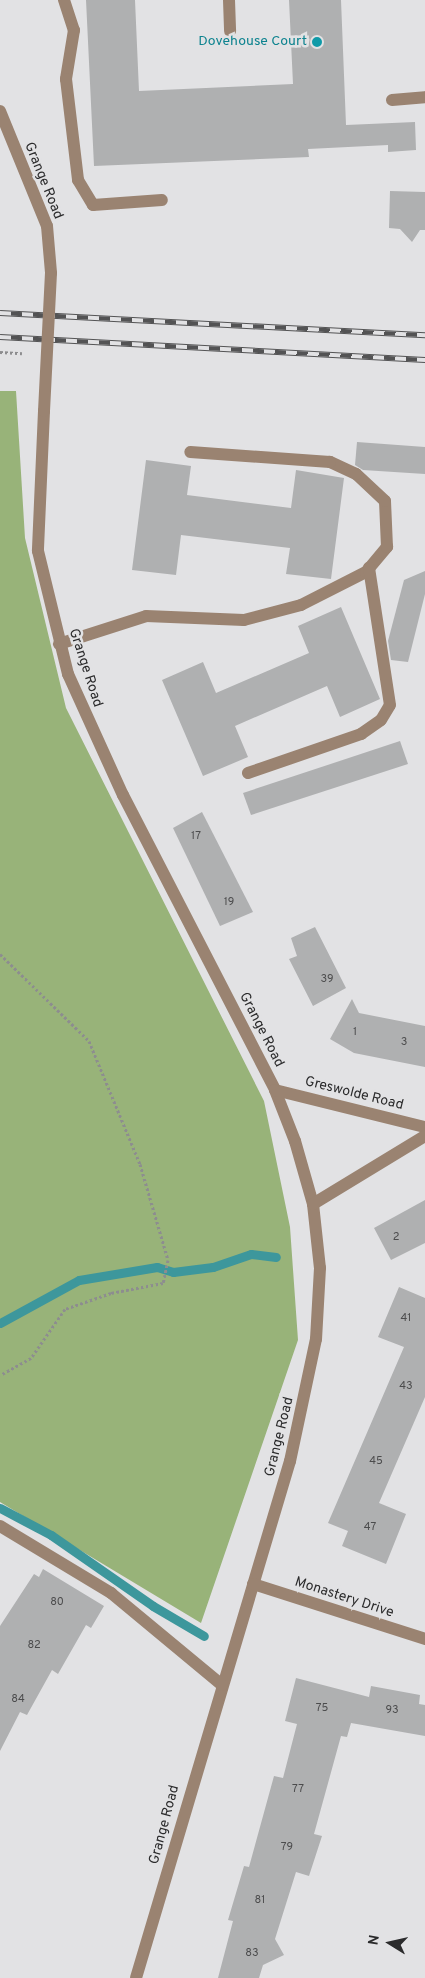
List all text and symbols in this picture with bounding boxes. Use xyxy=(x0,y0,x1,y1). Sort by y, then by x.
place label: Dovehouse Court xyxy=(198,34,307,50)
marker: Dovehouse Court xyxy=(311,36,323,48)
street label: Grange Road xyxy=(20,140,66,222)
street label: Grange Road xyxy=(64,627,106,709)
house number: 17 xyxy=(191,829,201,843)
house number: 19 xyxy=(224,895,234,909)
house number: 39 xyxy=(321,972,333,986)
street label: Grange Road xyxy=(235,990,287,1070)
house number: 1 xyxy=(353,1025,357,1039)
house number: 3 xyxy=(401,1035,407,1049)
street label: Greswolde Road xyxy=(303,1074,405,1114)
house number: 2 xyxy=(393,1230,399,1244)
house number: 41 xyxy=(401,1311,411,1325)
house number: 43 xyxy=(399,1379,413,1393)
street label: Grange Road xyxy=(262,1395,298,1479)
house number: 45 xyxy=(369,1454,383,1468)
house number: 47 xyxy=(364,1520,376,1534)
street label: Monastery Drive xyxy=(292,1574,396,1622)
house number: 80 xyxy=(50,1595,64,1609)
house number: 82 xyxy=(27,1638,41,1652)
house number: 84 xyxy=(11,1692,25,1706)
house number: 75 xyxy=(316,1701,328,1715)
house number: 93 xyxy=(385,1703,399,1717)
house number: 77 xyxy=(292,1782,304,1796)
street label: Grange Road xyxy=(146,1783,184,1867)
house number: 79 xyxy=(281,1840,293,1854)
house number: 81 xyxy=(255,1893,265,1907)
north arrow xyxy=(365,1918,415,1968)
text: N xyxy=(365,1934,384,1947)
house number: 83 xyxy=(245,1946,259,1960)

